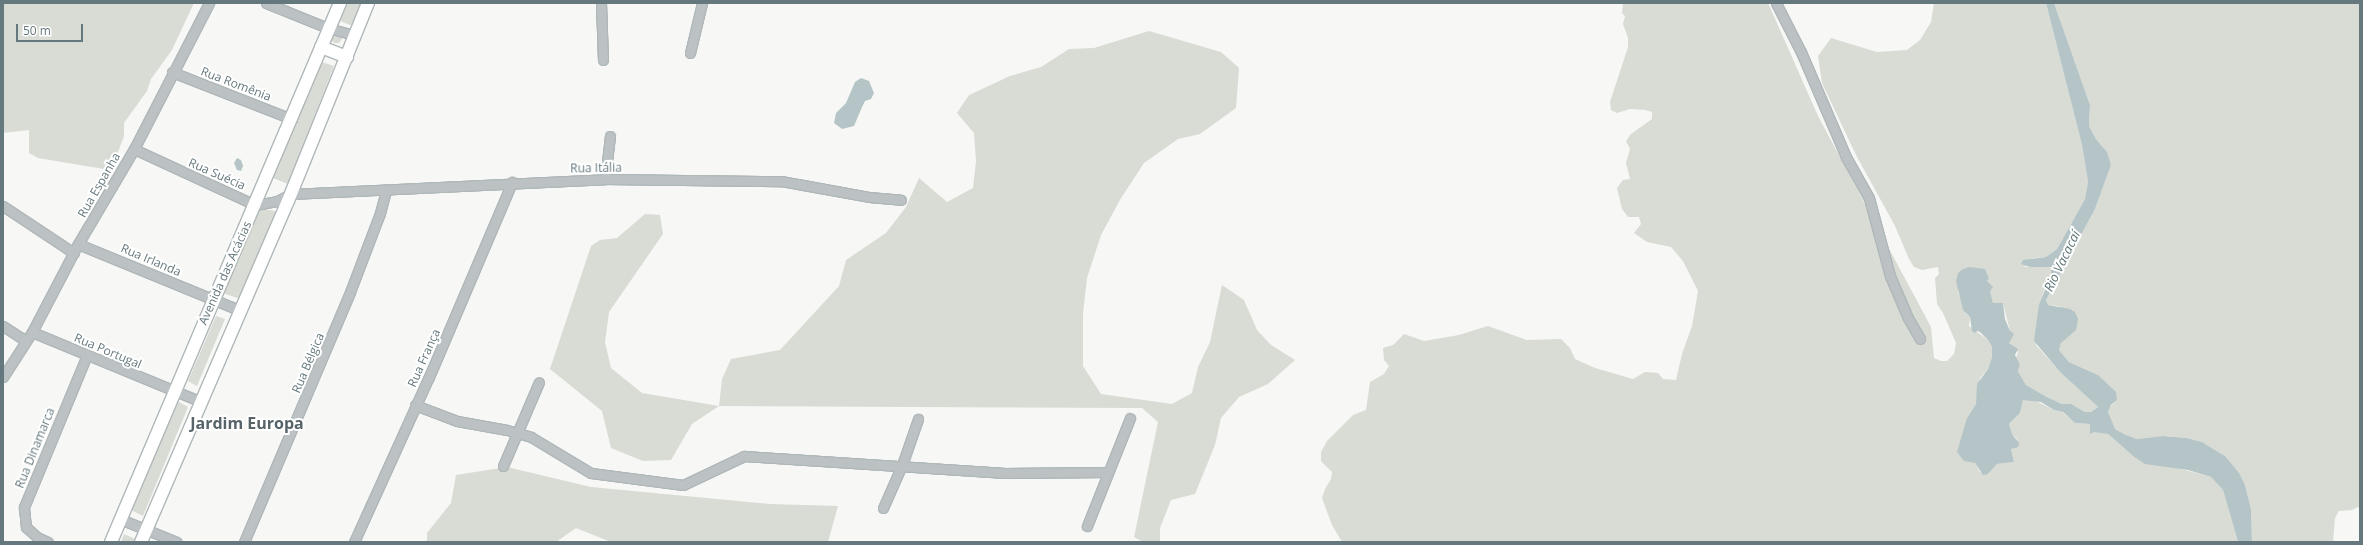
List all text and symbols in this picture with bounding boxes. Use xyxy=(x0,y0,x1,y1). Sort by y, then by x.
scale bar xyxy=(18,16,85,42)
text: 50 m xyxy=(23,22,51,39)
street label: Rua Romênia xyxy=(199,64,273,104)
street label: Rua Espanha xyxy=(75,150,123,220)
street label: Rua Suécia xyxy=(186,155,248,193)
street label: Rua Itália xyxy=(570,160,622,176)
street label: Avenida das Acácias xyxy=(196,219,254,327)
water label: Rio Vacacaí xyxy=(2041,228,2083,294)
street label: Rua Irlanda xyxy=(119,241,183,279)
street label: Rua França xyxy=(405,327,443,389)
street label: Rua Portugal xyxy=(72,330,144,372)
street label: Rua Bélgica xyxy=(289,331,327,395)
street label: Rua Dinamarca xyxy=(12,406,58,490)
district label: Jardim Europa xyxy=(190,413,304,433)

